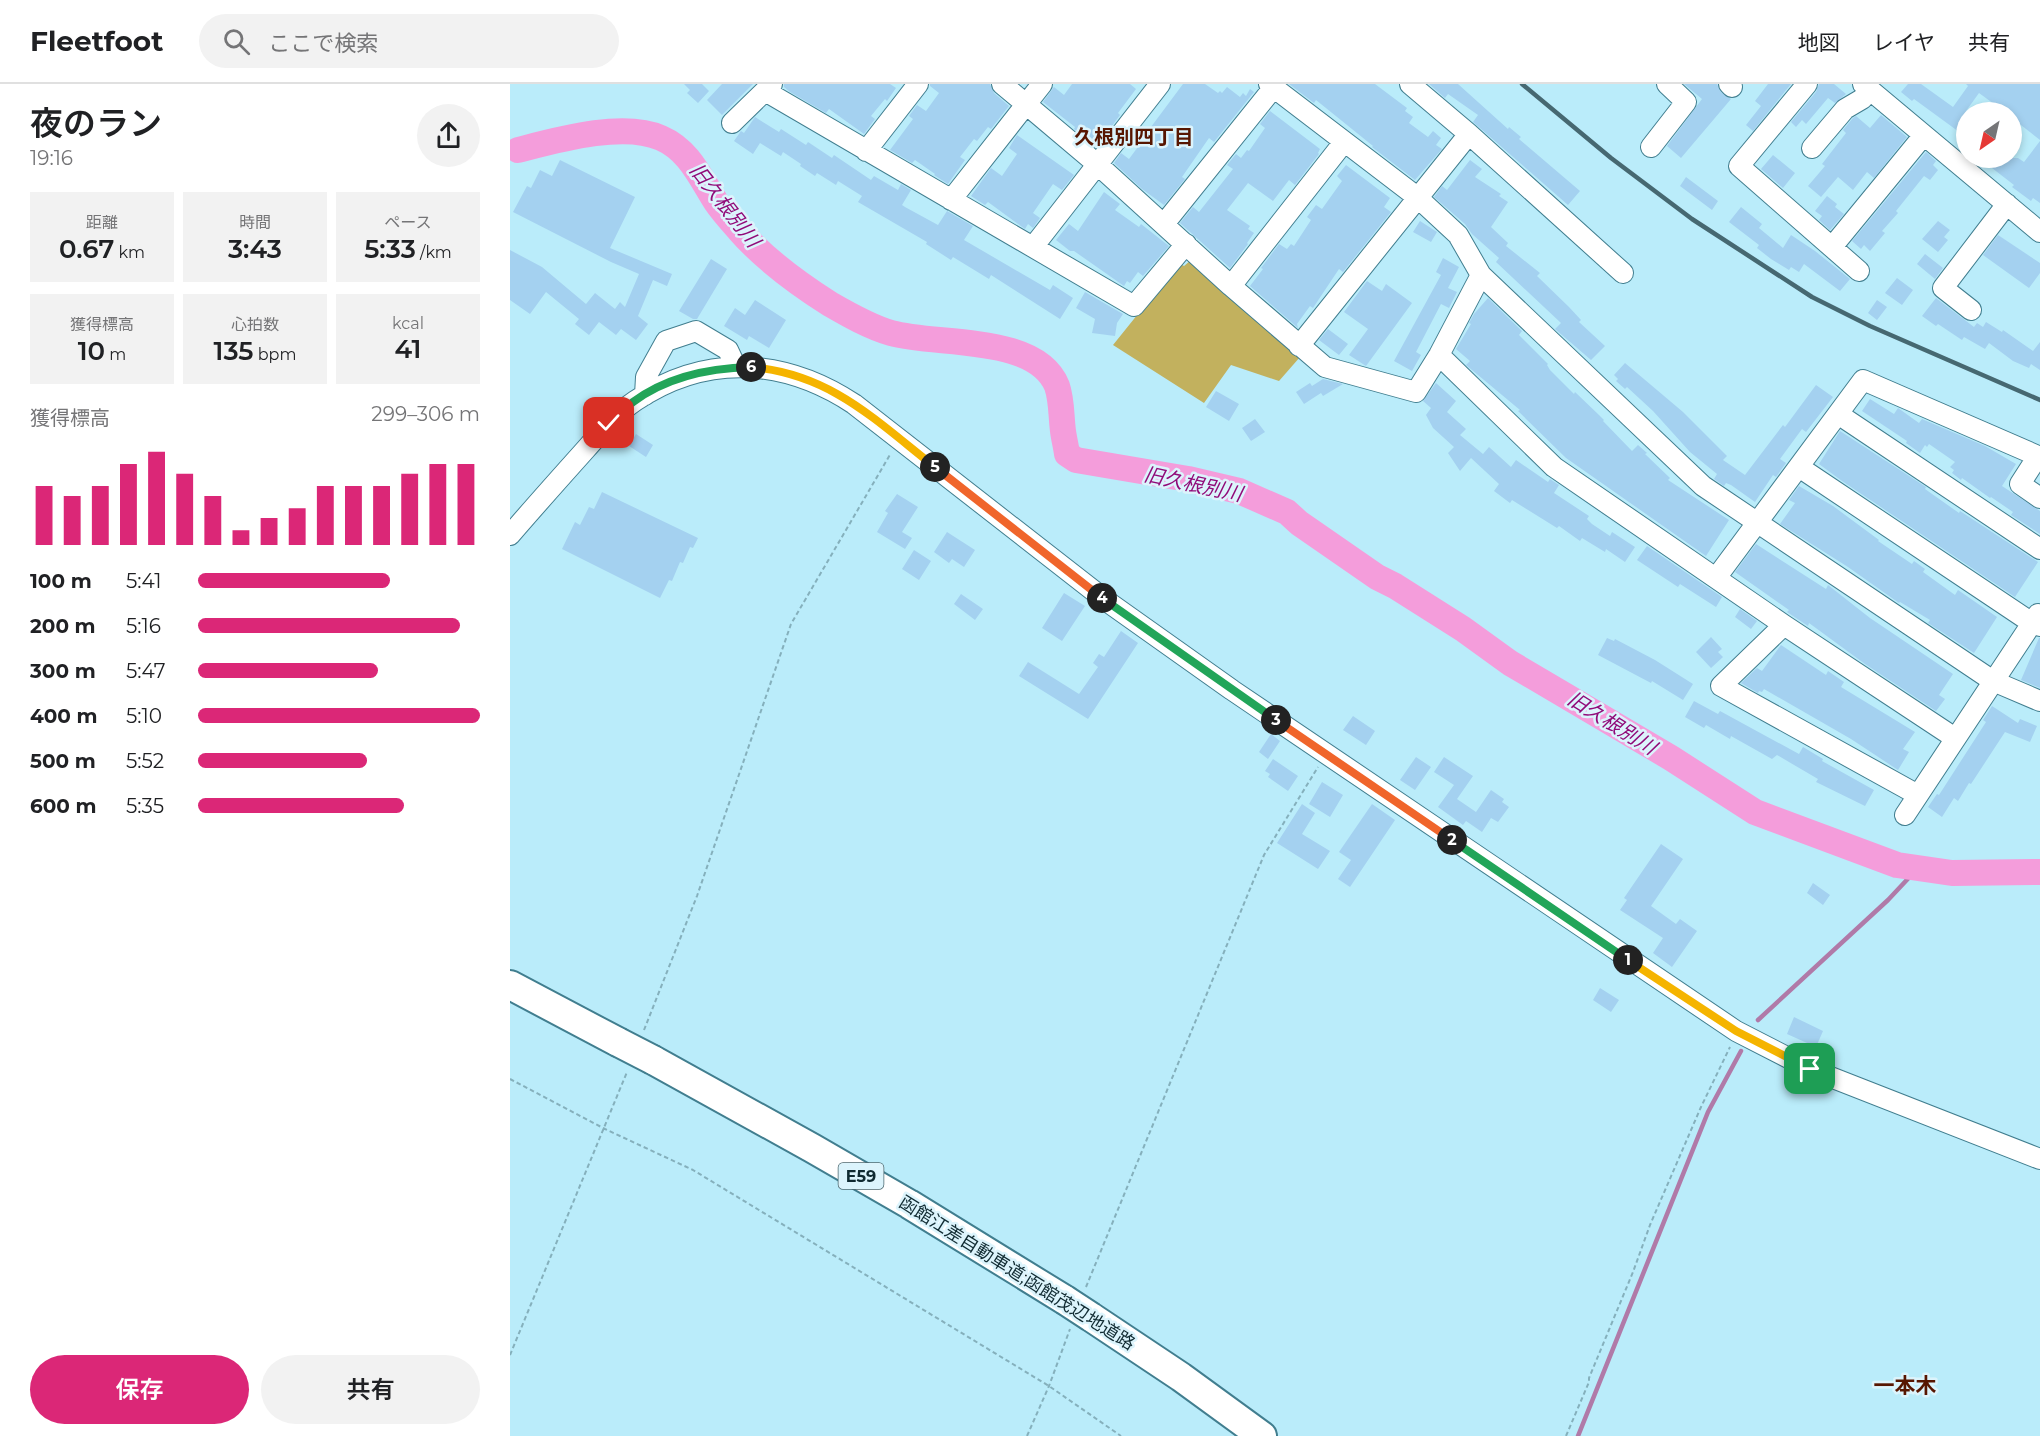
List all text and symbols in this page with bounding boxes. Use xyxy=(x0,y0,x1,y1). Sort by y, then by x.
search box xyxy=(199,14,619,68)
text: Fleetfoot xyxy=(30,24,163,58)
icon: search xyxy=(220,25,253,58)
text: ここで検索 xyxy=(268,30,378,57)
text: 地図 xyxy=(1798,30,1840,55)
text: レイヤ xyxy=(1873,30,1935,55)
text: 共有 xyxy=(1968,30,2010,55)
north arrow xyxy=(1956,102,2022,168)
map controls xyxy=(1956,102,2022,168)
text: 夜のラン xyxy=(30,103,162,143)
button: share xyxy=(417,104,480,167)
district label: 久根別四丁目 xyxy=(1074,125,1194,149)
text: 19:16 xyxy=(30,146,73,170)
water label: 旧久根別川 xyxy=(685,158,766,253)
text: 距離 xyxy=(86,213,118,232)
text: 時間 xyxy=(239,213,271,232)
text: ペース xyxy=(384,213,432,232)
text: 0.67 xyxy=(59,233,114,265)
text: 3:43 xyxy=(228,233,282,265)
text: 5:33 xyxy=(364,233,416,265)
text: km xyxy=(114,243,145,262)
text: /km xyxy=(416,243,452,262)
text: kcal xyxy=(392,314,424,333)
text: 獲得標高 xyxy=(70,315,134,334)
text: 心拍数 xyxy=(231,315,279,334)
text: 41 xyxy=(395,333,421,365)
text: 10 xyxy=(78,335,105,367)
text: 135 xyxy=(214,335,254,367)
text: m xyxy=(105,345,126,364)
text: bpm xyxy=(254,345,296,364)
pin: 6 xyxy=(736,352,766,382)
text: 6 xyxy=(746,357,756,376)
pin xyxy=(583,397,634,448)
text: 299–306 m xyxy=(371,402,480,426)
text: 獲得標高 xyxy=(30,406,110,430)
icon: check xyxy=(592,406,625,439)
pin: 5 xyxy=(920,452,950,482)
text: 5 xyxy=(930,457,940,476)
water label: 旧久根別川 xyxy=(1142,462,1246,507)
text: 100 m xyxy=(30,569,92,593)
text: 5:41 xyxy=(126,569,162,593)
pin: 4 xyxy=(1087,583,1117,613)
text: 4 xyxy=(1096,588,1108,607)
text: 200 m xyxy=(30,614,96,638)
text: 5:16 xyxy=(126,614,161,638)
text: 300 m xyxy=(30,659,96,683)
text: 5:47 xyxy=(126,659,166,683)
water label: 旧久根別川 xyxy=(1563,686,1662,761)
text: 400 m xyxy=(30,704,98,728)
text: 5:10 xyxy=(126,704,162,728)
pin: 3 xyxy=(1261,705,1291,735)
text: 3 xyxy=(1271,710,1281,729)
text: 500 m xyxy=(30,749,96,773)
text: 5:52 xyxy=(126,749,164,773)
text: 600 m xyxy=(30,794,97,818)
text: 5:35 xyxy=(126,794,164,818)
pin: 2 xyxy=(1437,825,1467,855)
text: 2 xyxy=(1447,830,1457,849)
pin: 1 xyxy=(1613,945,1643,975)
text: 1 xyxy=(1625,950,1631,969)
pin xyxy=(1784,1043,1835,1094)
icon: arrive xyxy=(1793,1052,1826,1085)
road number: E59 xyxy=(838,1163,884,1189)
street label: 函館江差自動車道;函館茂辺地道路 xyxy=(895,1191,1139,1355)
button: 保存 xyxy=(30,1355,249,1424)
button: 共有 xyxy=(261,1355,480,1424)
district label: 一本木 xyxy=(1874,1373,1937,1398)

